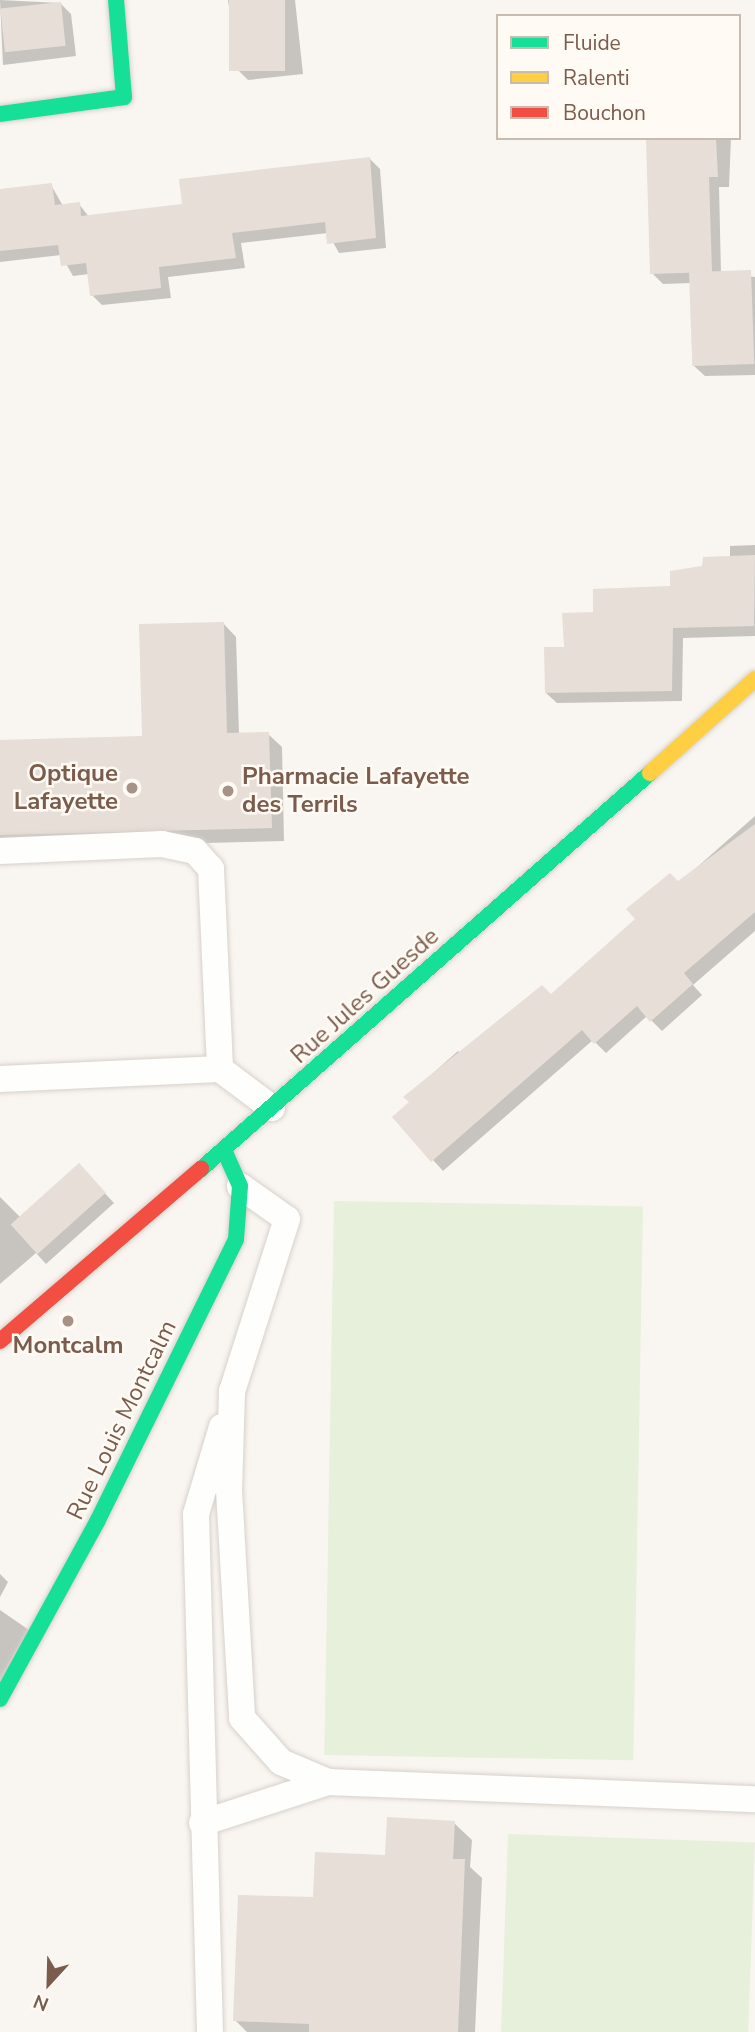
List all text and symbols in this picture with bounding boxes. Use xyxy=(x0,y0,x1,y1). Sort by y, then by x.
legend xyxy=(496,14,741,140)
text: Fluide xyxy=(563,29,621,57)
text: Ralenti xyxy=(563,64,630,92)
text: Bouchon xyxy=(563,99,646,127)
place label: Optique Lafayette xyxy=(14,760,118,816)
place label: Pharmacie Lafayette des Terrils xyxy=(242,763,470,819)
marker: Optique Lafayette xyxy=(124,780,140,796)
marker: Pharmacie Lafayette des Terrils xyxy=(220,783,236,799)
street label: Rue Jules Guesde xyxy=(285,922,445,1070)
marker: Montcalm xyxy=(60,1313,76,1329)
street label: Rue Louis Montcalm xyxy=(61,1315,183,1525)
place label: Montcalm xyxy=(13,1332,123,1360)
north arrow xyxy=(14,1948,84,2018)
text: N xyxy=(30,1988,53,2017)

